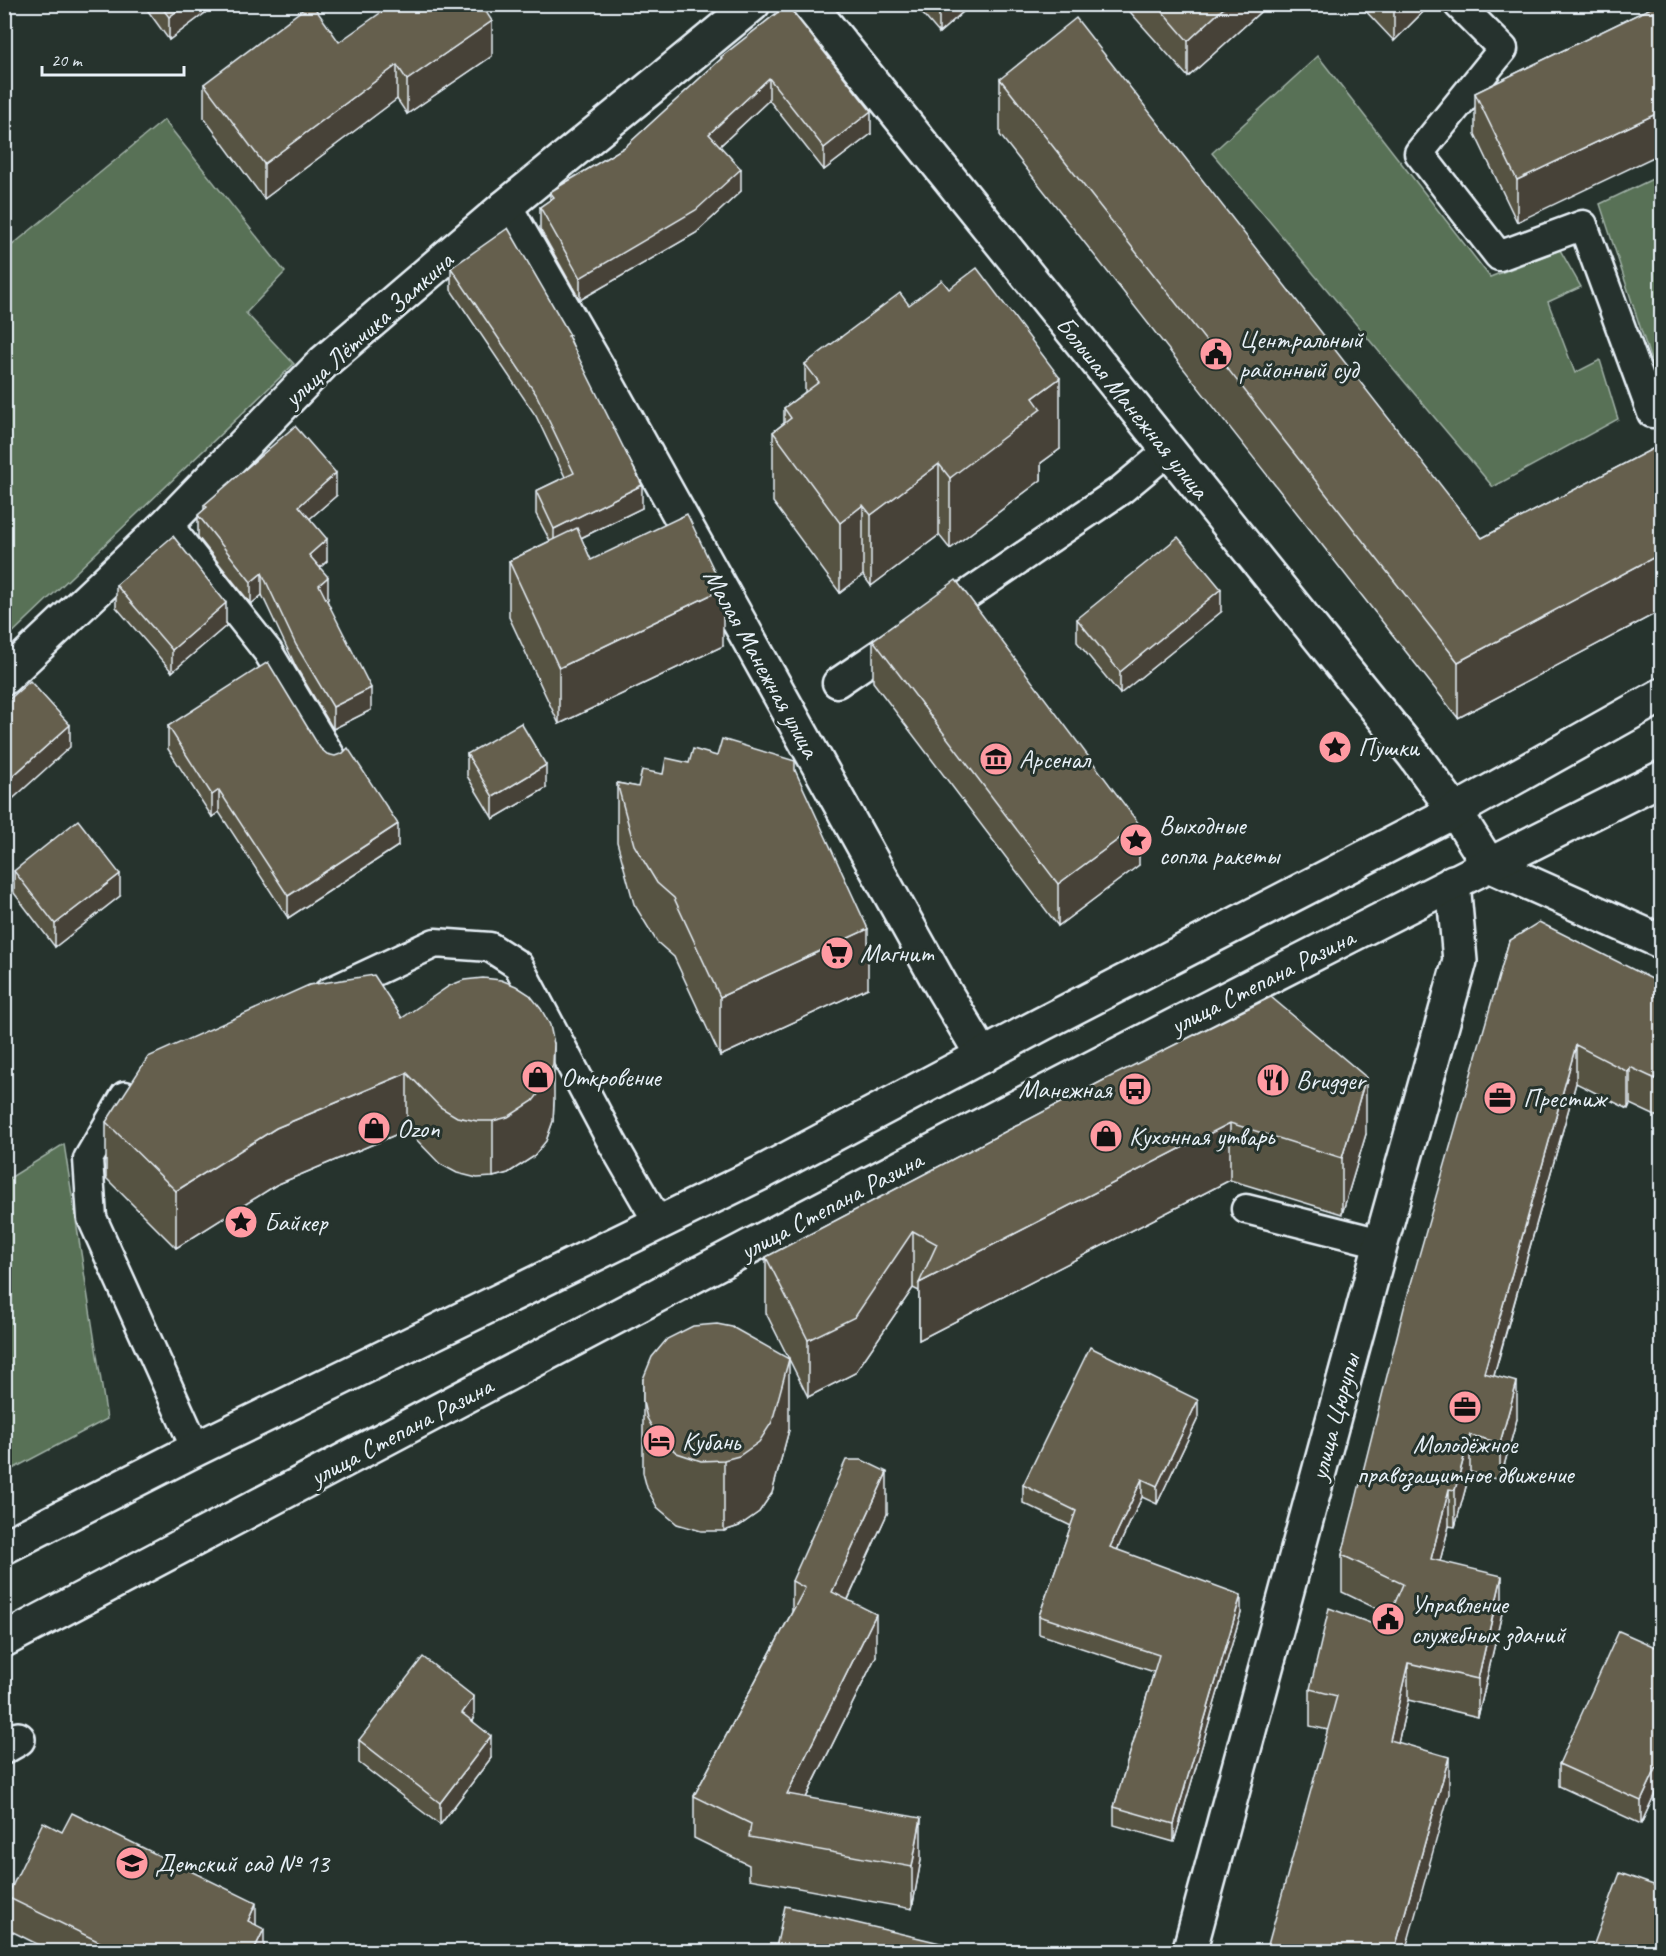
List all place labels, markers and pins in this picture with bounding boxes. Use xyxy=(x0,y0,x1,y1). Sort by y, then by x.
place label: Центральный районный суд xyxy=(1239,323,1365,386)
public building icon: Центральный районный суд xyxy=(1198,336,1234,372)
place icon: Пушки xyxy=(1317,729,1353,765)
place label: Пушки xyxy=(1358,731,1420,764)
museum icon: Арсенал xyxy=(978,741,1014,777)
place label: Арсенал xyxy=(1019,743,1092,776)
place label: Выходные сопла ракеты xyxy=(1159,809,1281,872)
place icon: Выходные сопла ракеты xyxy=(1118,822,1154,858)
supermarket icon: Магнит xyxy=(819,935,855,971)
place label: Магнит xyxy=(860,937,935,970)
shop icon: Откровение xyxy=(520,1059,556,1095)
place label: Откровение xyxy=(561,1061,663,1094)
restaurant icon: Brugger xyxy=(1255,1062,1291,1098)
place label: Brugger xyxy=(1296,1064,1367,1097)
bus stop icon: Манежная xyxy=(1117,1071,1153,1107)
place label: Манежная xyxy=(1019,1073,1114,1106)
office icon: Престиж xyxy=(1482,1080,1518,1116)
place label: Престиж xyxy=(1523,1082,1609,1115)
shop icon: Ozon xyxy=(356,1110,392,1146)
place label: Ozon xyxy=(397,1112,440,1145)
shop icon: Кухонная утварь xyxy=(1088,1118,1124,1154)
place label: Кухонная утварь xyxy=(1129,1120,1276,1153)
place icon: Байкер xyxy=(223,1204,259,1240)
place label: Байкер xyxy=(264,1206,329,1239)
office icon: Молодёжное правозащитное движение xyxy=(1447,1389,1483,1425)
hotel icon: Кубань xyxy=(641,1423,677,1459)
place label: Кубань xyxy=(682,1425,742,1458)
place label: Молодёжное правозащитное движение xyxy=(1357,1428,1576,1492)
place label: Управление служебных зданий xyxy=(1411,1588,1568,1651)
public building icon: Управление служебных зданий xyxy=(1370,1601,1406,1637)
school or university icon: Детский сад № 13 xyxy=(114,1845,150,1881)
place label: Детский сад № 13 xyxy=(155,1847,331,1880)

